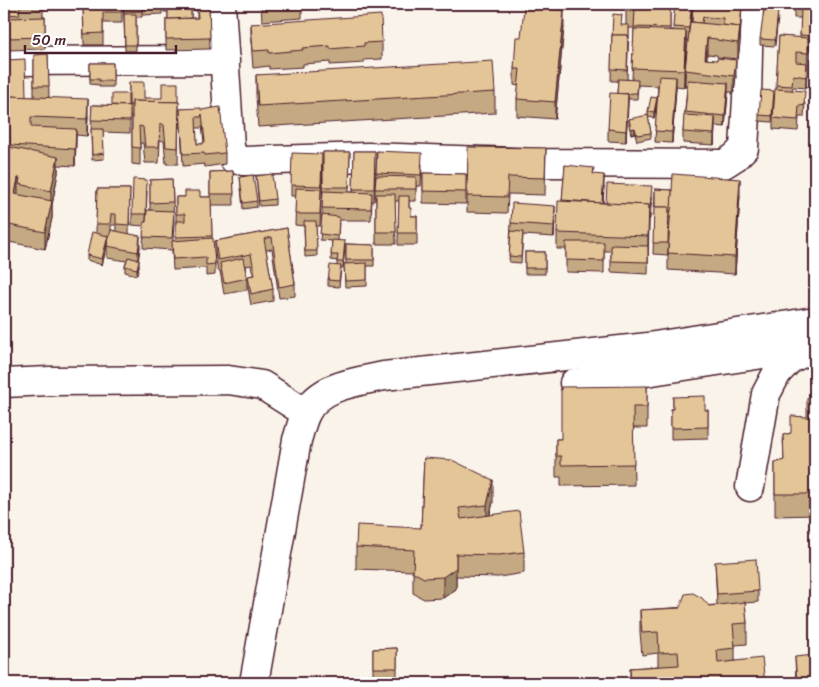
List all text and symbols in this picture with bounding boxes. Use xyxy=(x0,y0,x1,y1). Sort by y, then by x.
scale bar xyxy=(25,22,176,54)
text: 50 m xyxy=(32,27,67,53)

